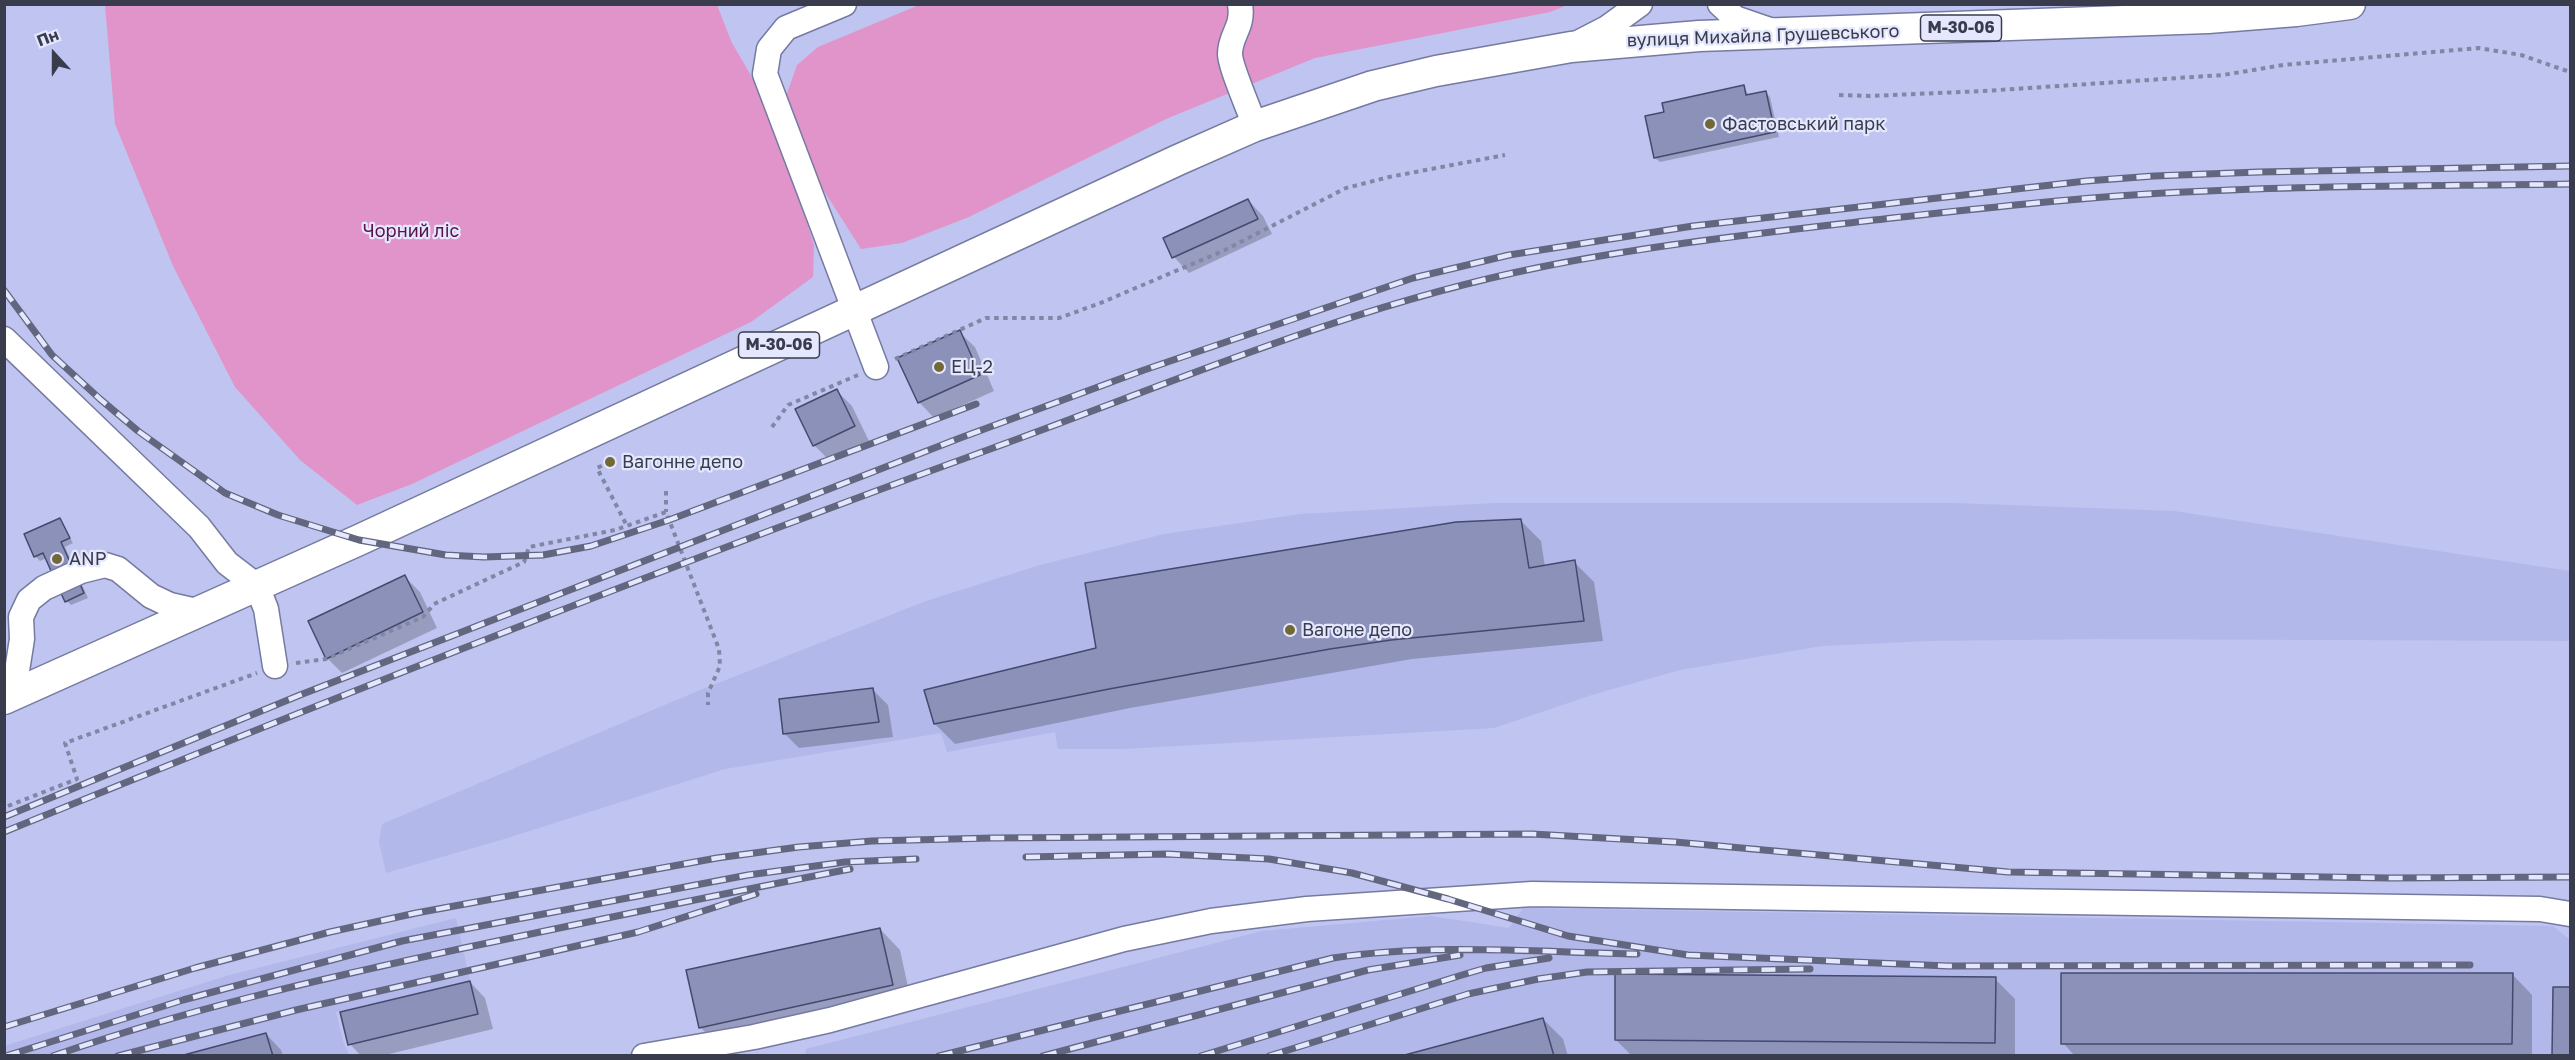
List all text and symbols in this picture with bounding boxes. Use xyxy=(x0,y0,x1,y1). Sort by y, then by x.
road number: М-30-06 xyxy=(1920,15,2002,41)
street label: вулиця Михайла Грушевського xyxy=(1626,20,1900,52)
north arrow xyxy=(24,24,84,84)
text: Пн xyxy=(34,24,61,50)
place label: Фастовський парк xyxy=(1722,113,1886,135)
marker: Фастовський парк xyxy=(1703,117,1717,131)
park label: Чорний ліс xyxy=(363,220,459,242)
road number: М-30-06 xyxy=(738,332,820,358)
place label: ЕЦ-2 xyxy=(951,356,993,378)
marker: ЕЦ-2 xyxy=(932,360,946,374)
place label: Вагонне депо xyxy=(622,451,743,473)
marker: Вагонне депо xyxy=(603,455,617,469)
place label: ANP xyxy=(69,548,107,570)
marker: ANP xyxy=(50,552,64,566)
place label: Вагоне депо xyxy=(1302,619,1412,641)
marker: Вагоне депо xyxy=(1283,623,1297,637)

